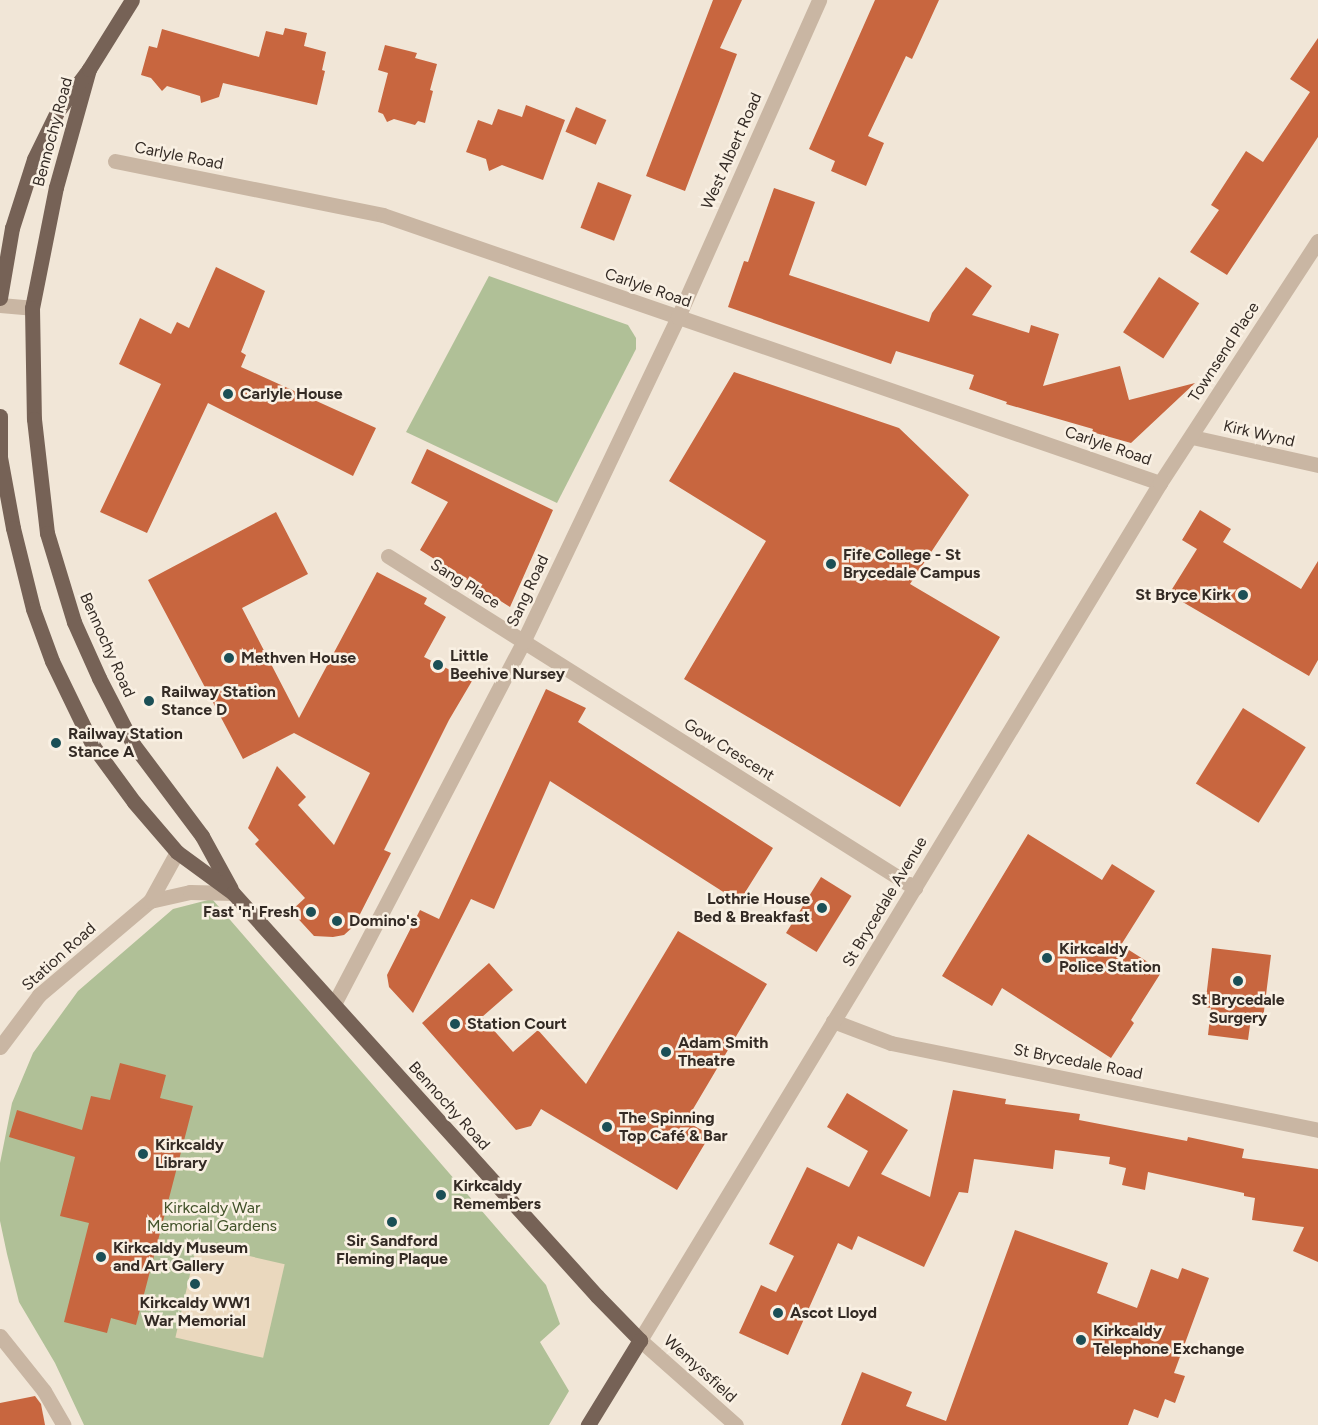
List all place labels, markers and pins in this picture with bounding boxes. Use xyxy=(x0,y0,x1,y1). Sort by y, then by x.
place label: Carlyle House xyxy=(240,384,343,404)
marker: Carlyle House xyxy=(221,387,235,401)
place label: Fife College - St Brycedale Campus xyxy=(843,545,980,583)
marker: Fife College - St Brycedale Campus xyxy=(824,557,838,571)
place label: St Bryce Kirk xyxy=(1135,585,1231,605)
marker: St Bryce Kirk xyxy=(1236,588,1250,602)
place label: Little Beehive Nursey xyxy=(450,646,565,684)
place label: Methven House xyxy=(241,648,356,668)
marker: Methven House xyxy=(222,651,236,665)
marker: Little Beehive Nursey xyxy=(431,658,445,672)
place label: Railway Station Stance D xyxy=(161,682,276,720)
marker: Railway Station Stance D xyxy=(142,694,156,708)
place label: Railway Station Stance A xyxy=(68,724,183,762)
marker: Railway Station Stance A xyxy=(49,736,63,750)
place label: Lothrie House Bed & Breakfast xyxy=(693,889,810,927)
marker: Lothrie House Bed & Breakfast xyxy=(815,901,829,915)
place label: Fast 'n' Fresh xyxy=(203,902,299,922)
marker: Fast 'n' Fresh xyxy=(304,905,318,919)
place label: Domino's xyxy=(349,911,417,931)
marker: Domino's xyxy=(330,914,344,928)
place label: Kirkcaldy Police Station xyxy=(1059,939,1161,977)
marker: Kirkcaldy Police Station xyxy=(1040,951,1054,965)
marker: St Brycedale Surgery xyxy=(1231,974,1245,988)
place label: St Brycedale Surgery xyxy=(1191,990,1285,1028)
place label: Station Court xyxy=(467,1014,567,1034)
marker: Station Court xyxy=(448,1017,462,1031)
place label: Adam Smith Theatre xyxy=(678,1033,768,1071)
marker: Adam Smith Theatre xyxy=(659,1045,673,1059)
place label: The Spinning Top Café & Bar xyxy=(619,1108,727,1146)
marker: The Spinning Top Café & Bar xyxy=(600,1120,614,1134)
place label: Kirkcaldy Library xyxy=(155,1135,224,1173)
marker: Kirkcaldy Library xyxy=(136,1147,150,1161)
place label: Kirkcaldy Remembers xyxy=(453,1176,541,1214)
marker: Kirkcaldy Remembers xyxy=(434,1188,448,1202)
marker: Sir Sandford Fleming Plaque xyxy=(385,1215,399,1229)
place label: Sir Sandford Fleming Plaque xyxy=(336,1231,448,1269)
place label: Kirkcaldy Museum and Art Gallery xyxy=(113,1238,248,1276)
marker: Kirkcaldy Museum and Art Gallery xyxy=(94,1250,108,1264)
marker: Kirkcaldy WW1 War Memorial xyxy=(188,1277,202,1291)
place label: Kirkcaldy WW1 War Memorial xyxy=(139,1293,251,1331)
place label: Ascot Lloyd xyxy=(790,1303,877,1323)
marker: Ascot Lloyd xyxy=(771,1306,785,1320)
place label: Kirkcaldy Telephone Exchange xyxy=(1093,1321,1244,1359)
marker: Kirkcaldy Telephone Exchange xyxy=(1074,1333,1088,1347)

